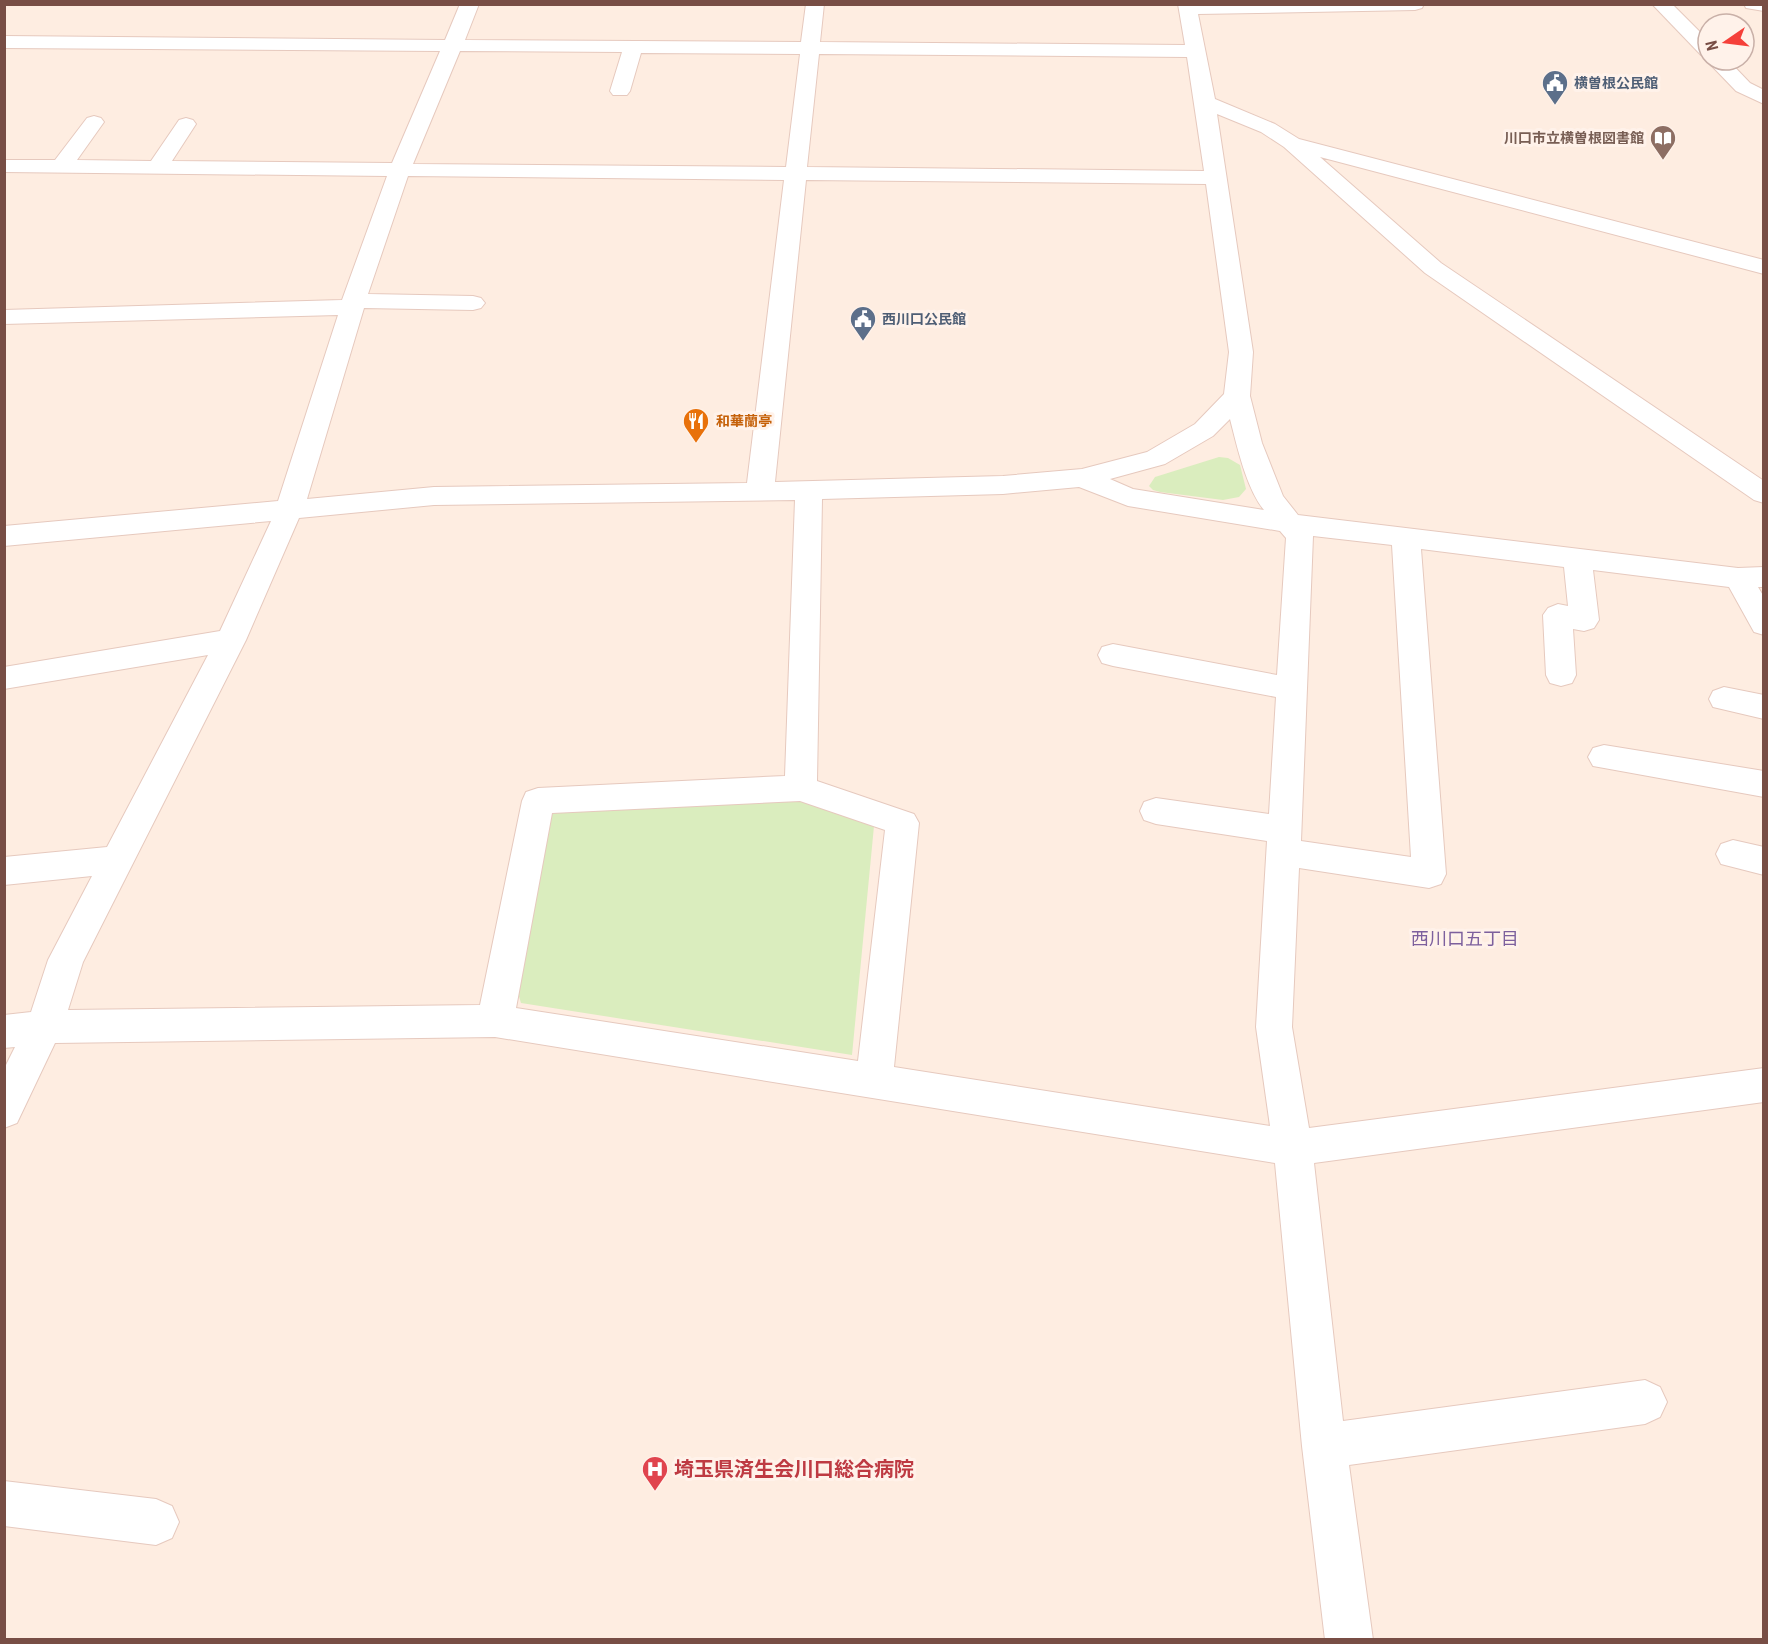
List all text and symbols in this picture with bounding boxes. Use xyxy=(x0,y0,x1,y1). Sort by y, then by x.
north arrow xyxy=(1696,12,1756,72)
text: N xyxy=(1702,38,1722,53)
public building icon: 横曽根公民館 xyxy=(1540,68,1570,106)
place label: 横曽根公民館 xyxy=(1574,75,1658,91)
library icon: 川口市立横曽根図書館 xyxy=(1648,123,1678,161)
place label: 川口市立横曽根図書館 xyxy=(1504,130,1644,146)
public building icon: 西川口公民館 xyxy=(848,304,878,342)
place label: 西川口公民館 xyxy=(882,311,966,327)
restaurant icon: 和華蘭亭 xyxy=(681,406,711,444)
place label: 和華蘭亭 xyxy=(716,413,772,429)
district label: 西川口五丁目 xyxy=(1411,928,1519,949)
hospital icon: 埼玉県済生会川口総合病院 xyxy=(640,1454,670,1492)
place label: 埼玉県済生会川口総合病院 xyxy=(674,1457,914,1481)

